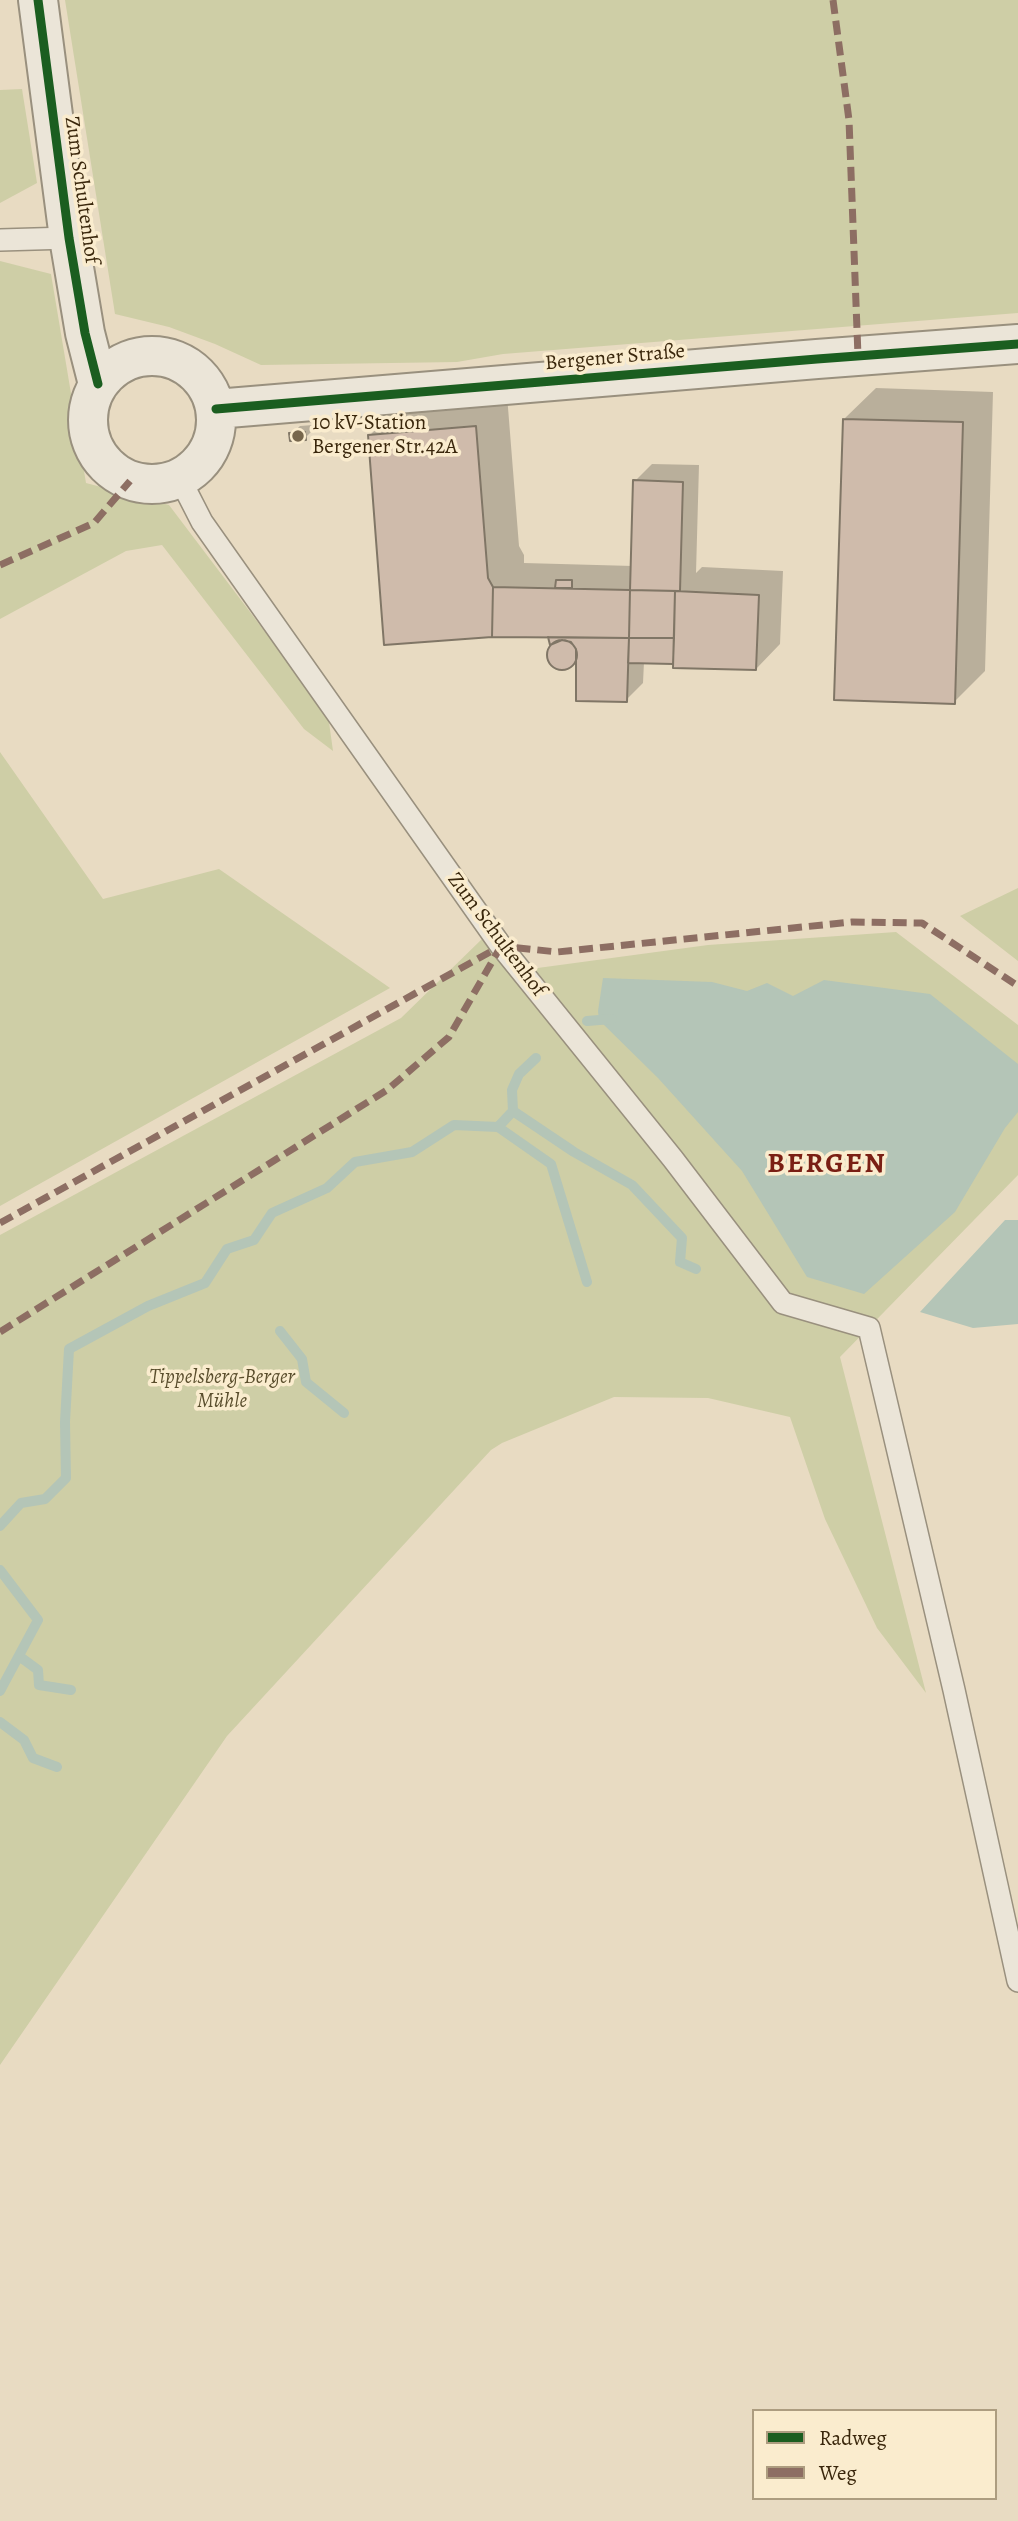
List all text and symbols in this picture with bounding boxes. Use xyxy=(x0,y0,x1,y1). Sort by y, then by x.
street label: Zum Schultenhof xyxy=(58,115,104,265)
street label: Bergener Straße xyxy=(544,339,686,377)
place label: 10 kV-Station Bergener Str.42A xyxy=(312,411,457,461)
marker: 10 kV-Station Bergener Str.42A xyxy=(290,428,306,444)
street label: Zum Schultenhof xyxy=(441,868,551,1002)
district label: BERGEN xyxy=(768,1148,886,1182)
park label: Tippelsberg-Berger Mühle xyxy=(149,1365,295,1415)
legend xyxy=(752,2409,997,2500)
text: Radweg xyxy=(819,2424,887,2452)
text: Weg xyxy=(819,2459,857,2487)

